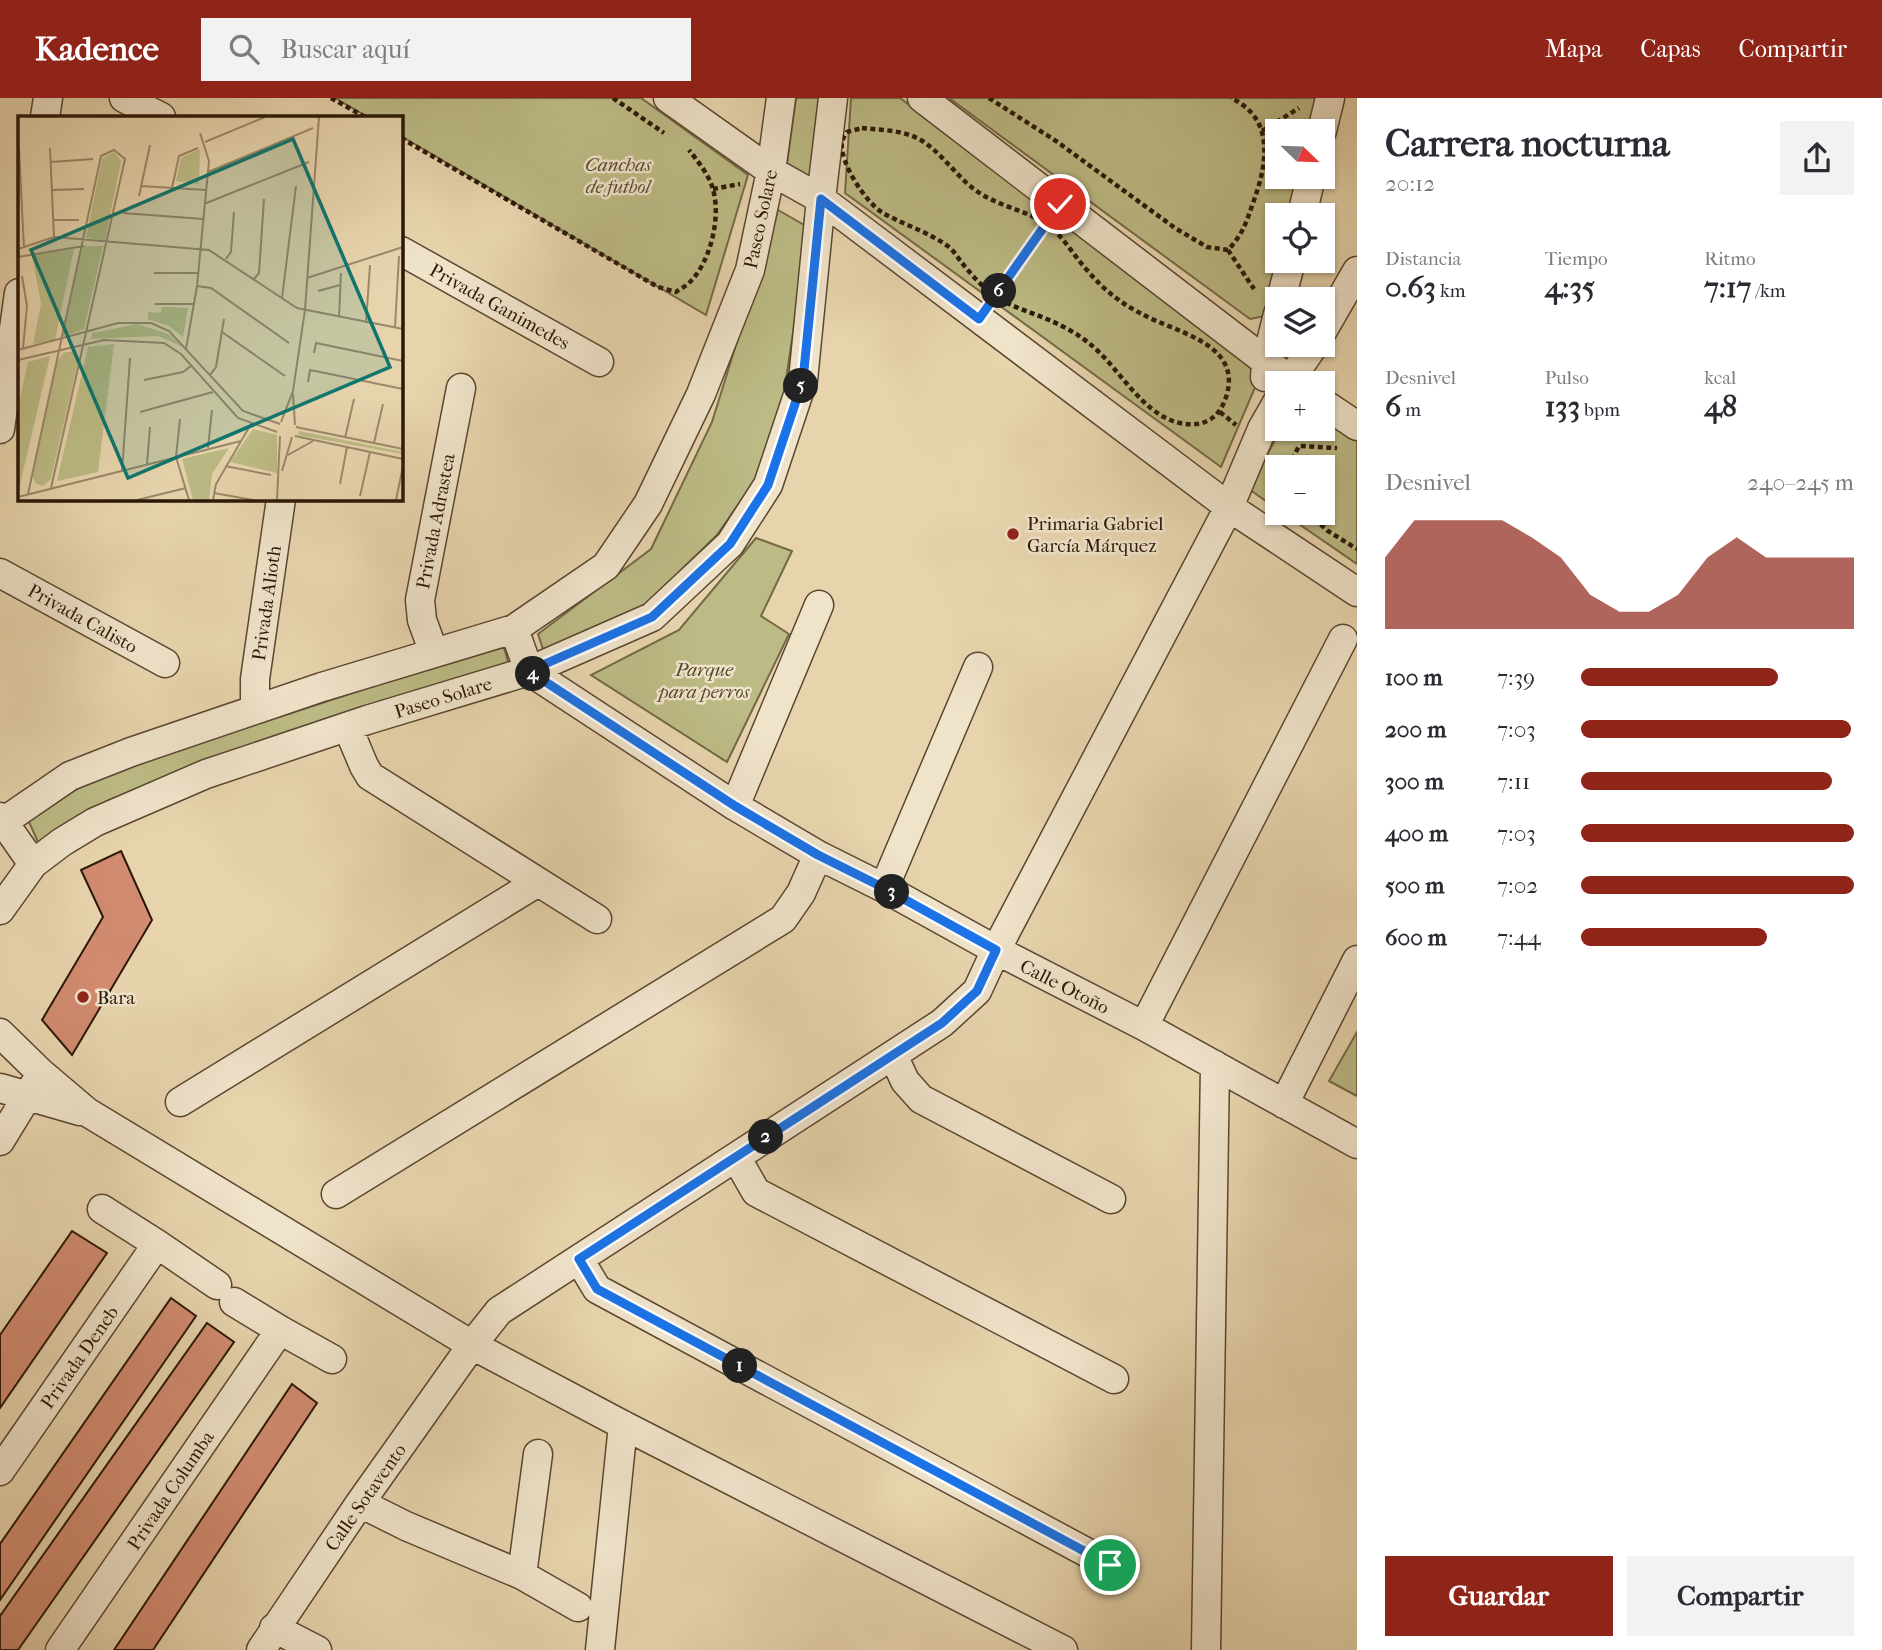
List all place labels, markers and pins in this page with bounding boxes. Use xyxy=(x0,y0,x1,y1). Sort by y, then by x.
pin xyxy=(1030,174,1090,234)
pin: 6 xyxy=(982,274,1016,308)
pin: 5 xyxy=(784,368,818,404)
place label: Primaria Gabriel García Márquez xyxy=(1027,513,1163,557)
marker: Primaria Gabriel García Márquez xyxy=(1005,526,1021,542)
pin: 4 xyxy=(516,656,550,692)
pin: 3 xyxy=(874,874,910,910)
place label: Bara xyxy=(97,987,135,1009)
marker: Bara xyxy=(75,989,91,1005)
pin: 2 xyxy=(748,1119,784,1154)
pin: 1 xyxy=(722,1348,758,1384)
pin xyxy=(1080,1535,1140,1595)

